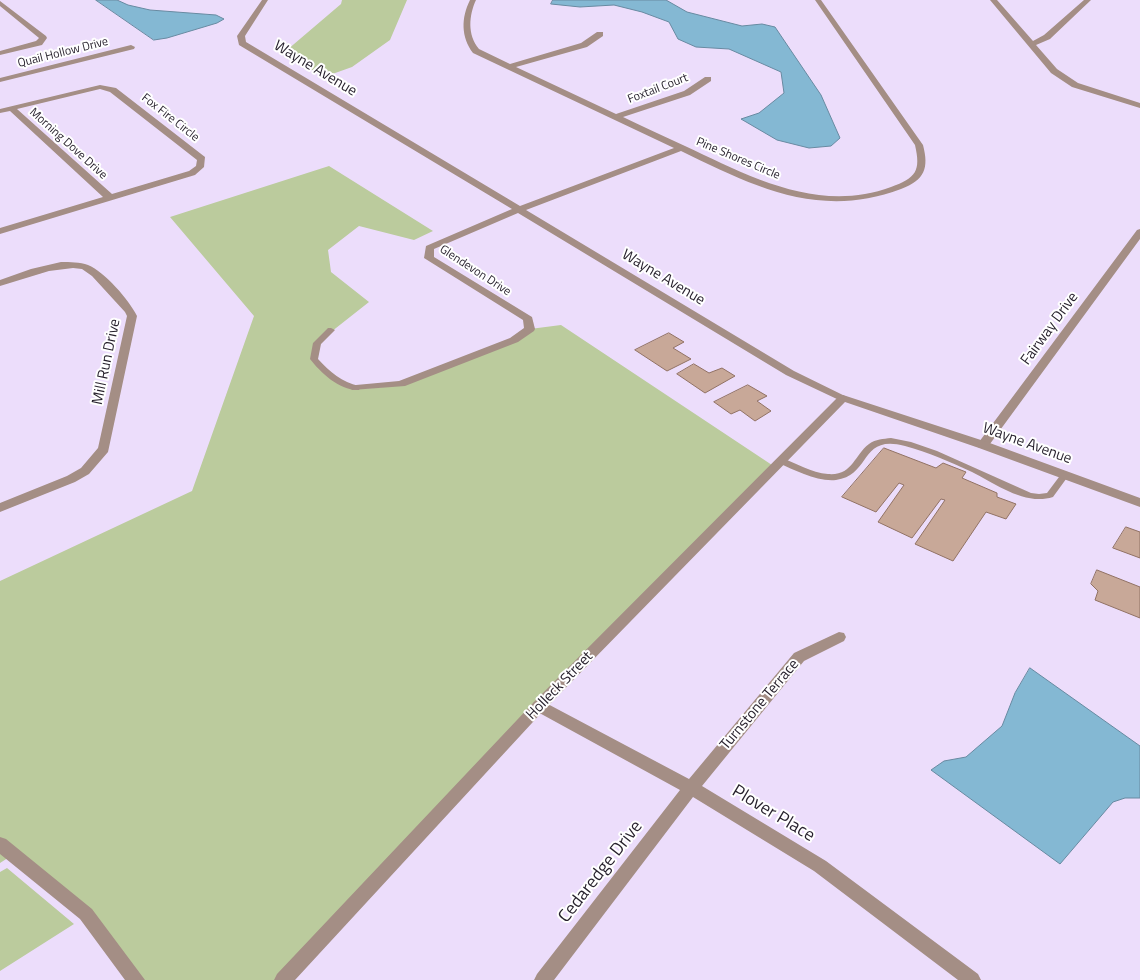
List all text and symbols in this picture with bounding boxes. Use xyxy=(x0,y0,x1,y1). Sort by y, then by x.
street label: Quail Hollow Drive xyxy=(16,35,110,71)
street label: Wayne Avenue xyxy=(270,37,360,101)
street label: Foxtail Court xyxy=(626,71,690,107)
street label: Fox Fire Circle xyxy=(138,91,202,145)
street label: Morning Dove Drive xyxy=(26,105,110,183)
street label: Pine Shores Circle xyxy=(694,135,782,183)
street label: Glendevon Drive xyxy=(437,243,513,299)
street label: Wayne Avenue xyxy=(618,246,708,310)
street label: Fairway Drive xyxy=(1018,289,1082,369)
street label: Mill Run Drive xyxy=(89,317,125,407)
street label: Wayne Avenue xyxy=(980,420,1074,468)
street label: Holleck Street xyxy=(523,648,597,724)
street label: Turnstone Terrace xyxy=(717,656,803,754)
street label: Plover Place xyxy=(728,781,818,847)
street label: Cedaredge Drive xyxy=(554,817,648,927)

